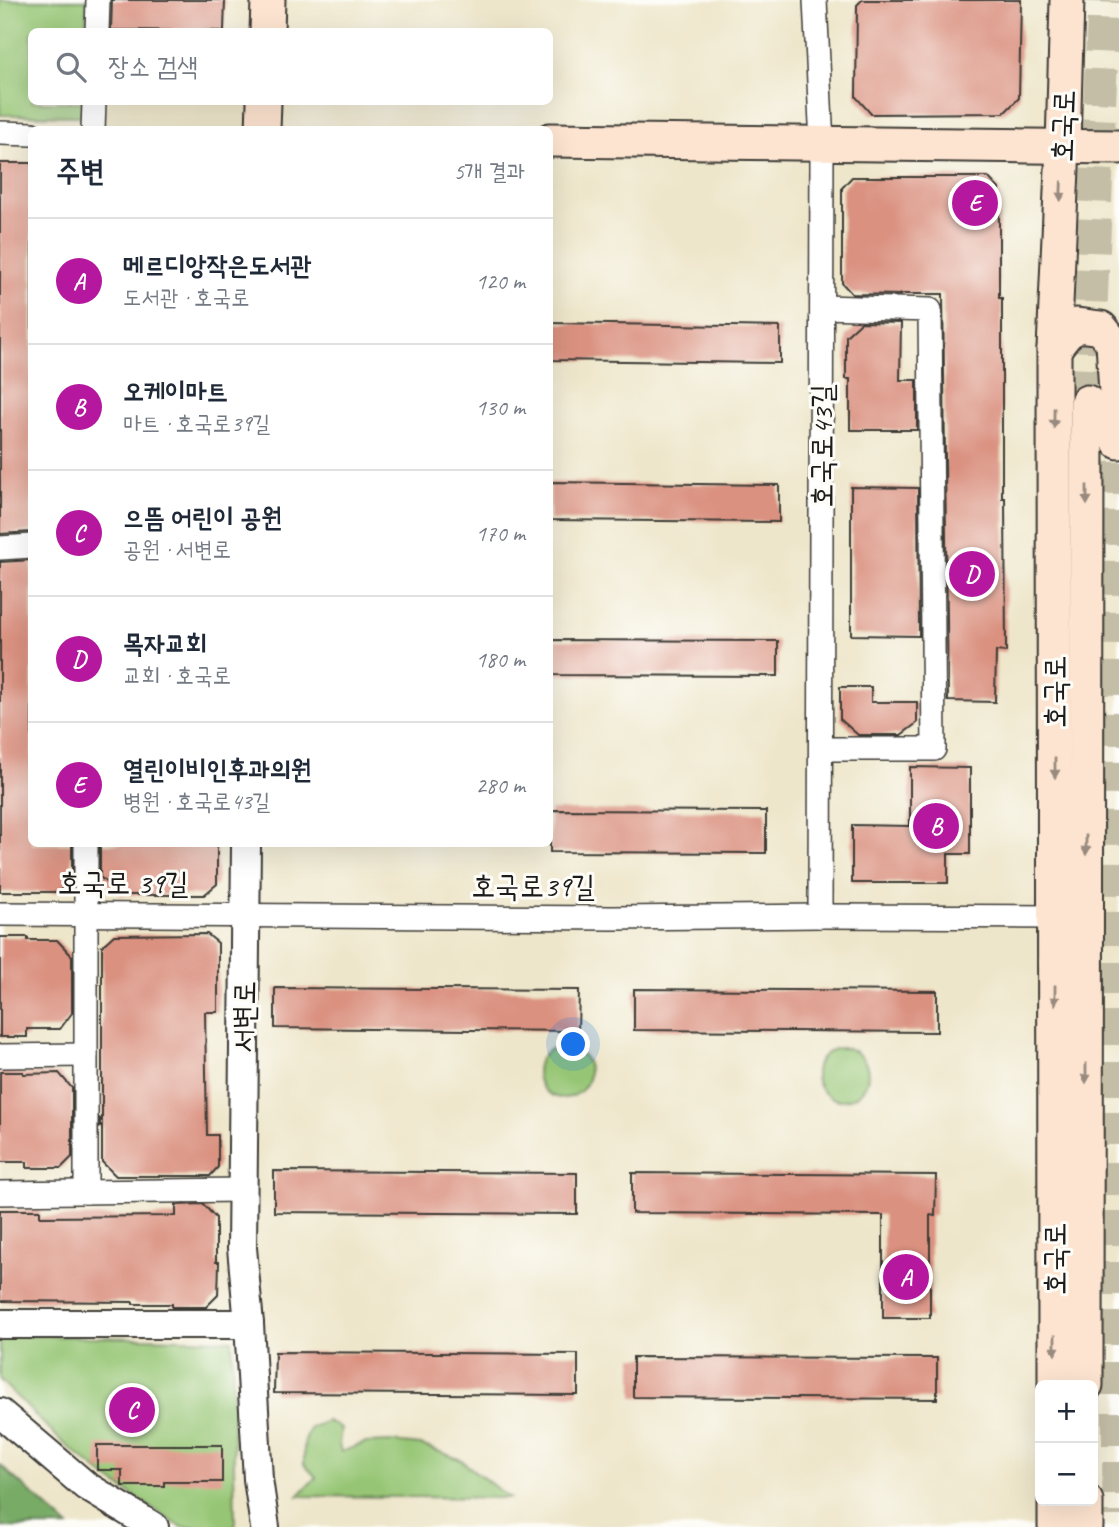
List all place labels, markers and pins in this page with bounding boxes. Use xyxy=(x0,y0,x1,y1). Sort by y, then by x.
pin: E xyxy=(952,177,998,229)
pin: D xyxy=(949,548,995,600)
pin: B xyxy=(913,800,959,852)
pin: A xyxy=(883,1251,929,1303)
pin: C xyxy=(109,1384,155,1436)

